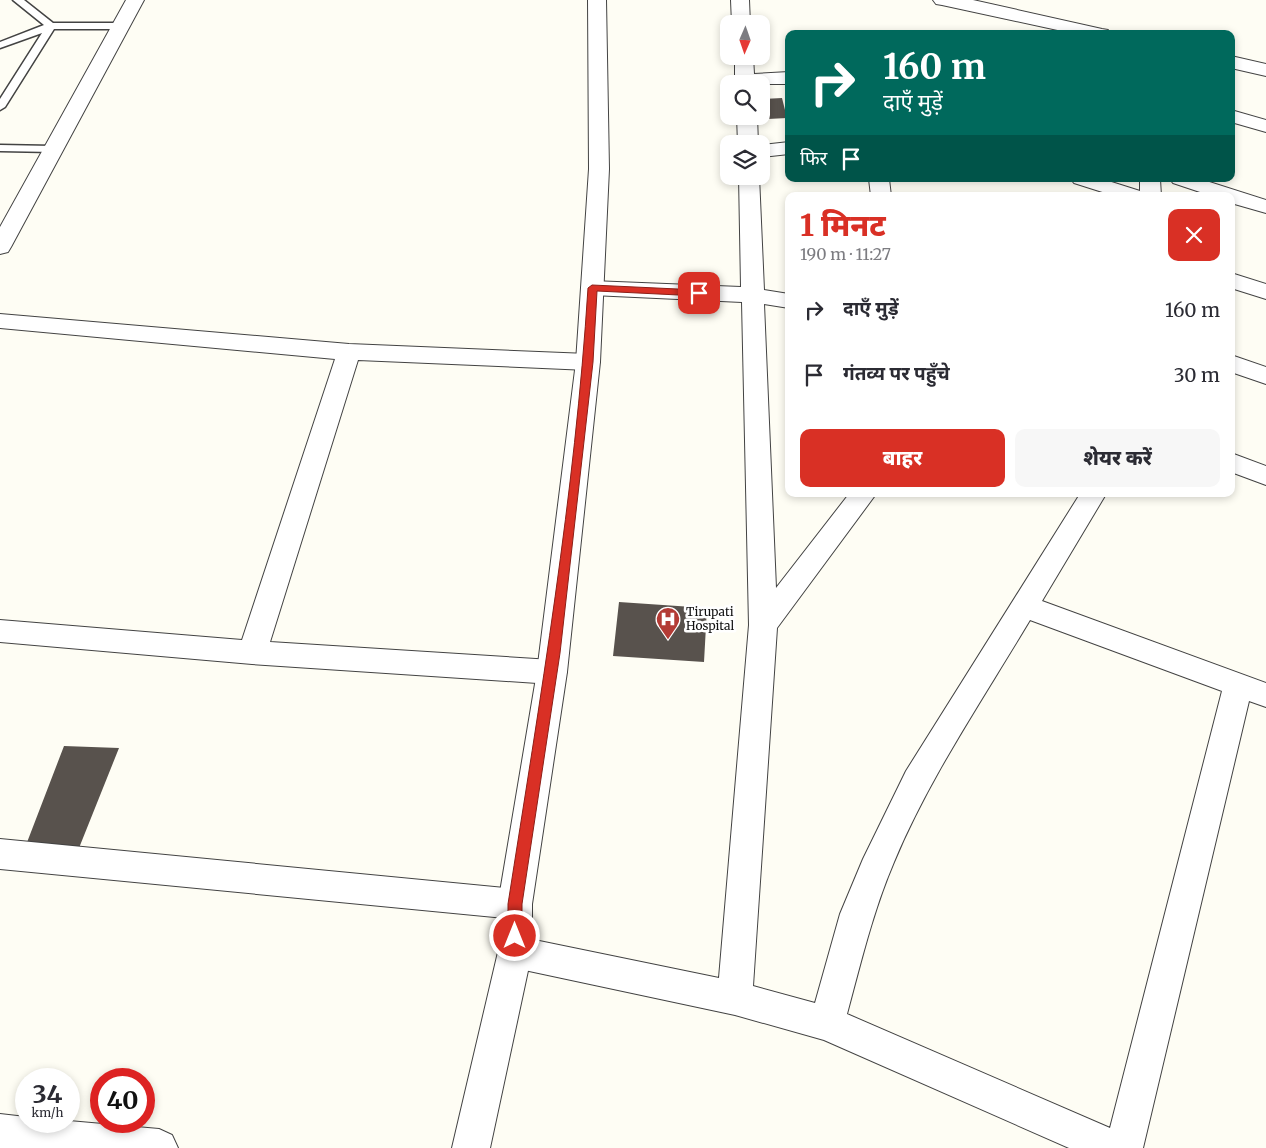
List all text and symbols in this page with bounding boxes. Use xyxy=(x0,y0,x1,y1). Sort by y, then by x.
north arrow xyxy=(720,15,770,65)
map controls xyxy=(720,15,770,185)
text: 160 m xyxy=(883,45,986,89)
icon: right xyxy=(800,50,865,115)
button: search xyxy=(720,75,770,125)
text: दाएँ मुड़ें xyxy=(883,88,943,116)
button: layers xyxy=(720,135,770,185)
icon: arrive xyxy=(837,145,865,173)
text: फिर xyxy=(800,146,827,170)
text: 1 मिनट xyxy=(800,206,886,244)
button: close xyxy=(1168,209,1220,261)
text: 190 m · 11:27 xyxy=(800,244,891,264)
pin xyxy=(678,272,720,314)
icon: arrive xyxy=(685,279,713,307)
icon: right xyxy=(800,296,828,324)
text: दाएँ मुड़ें xyxy=(843,296,899,320)
text: 160 m xyxy=(1165,298,1220,322)
icon: arrive xyxy=(800,361,828,389)
text: गंतव्य पर पहुँचे xyxy=(843,361,950,385)
text: 30 m xyxy=(1174,363,1220,387)
button: बाहर xyxy=(800,429,1005,487)
button: शेयर करें xyxy=(1015,429,1220,487)
place label: Tirupati Hospital xyxy=(686,604,735,633)
hospital icon: Tirupati Hospital xyxy=(655,606,681,640)
position arrow xyxy=(488,909,540,961)
speed limit sign: 40 xyxy=(90,1068,155,1133)
text: 34 xyxy=(33,1078,62,1110)
text: km/h xyxy=(32,1105,63,1120)

